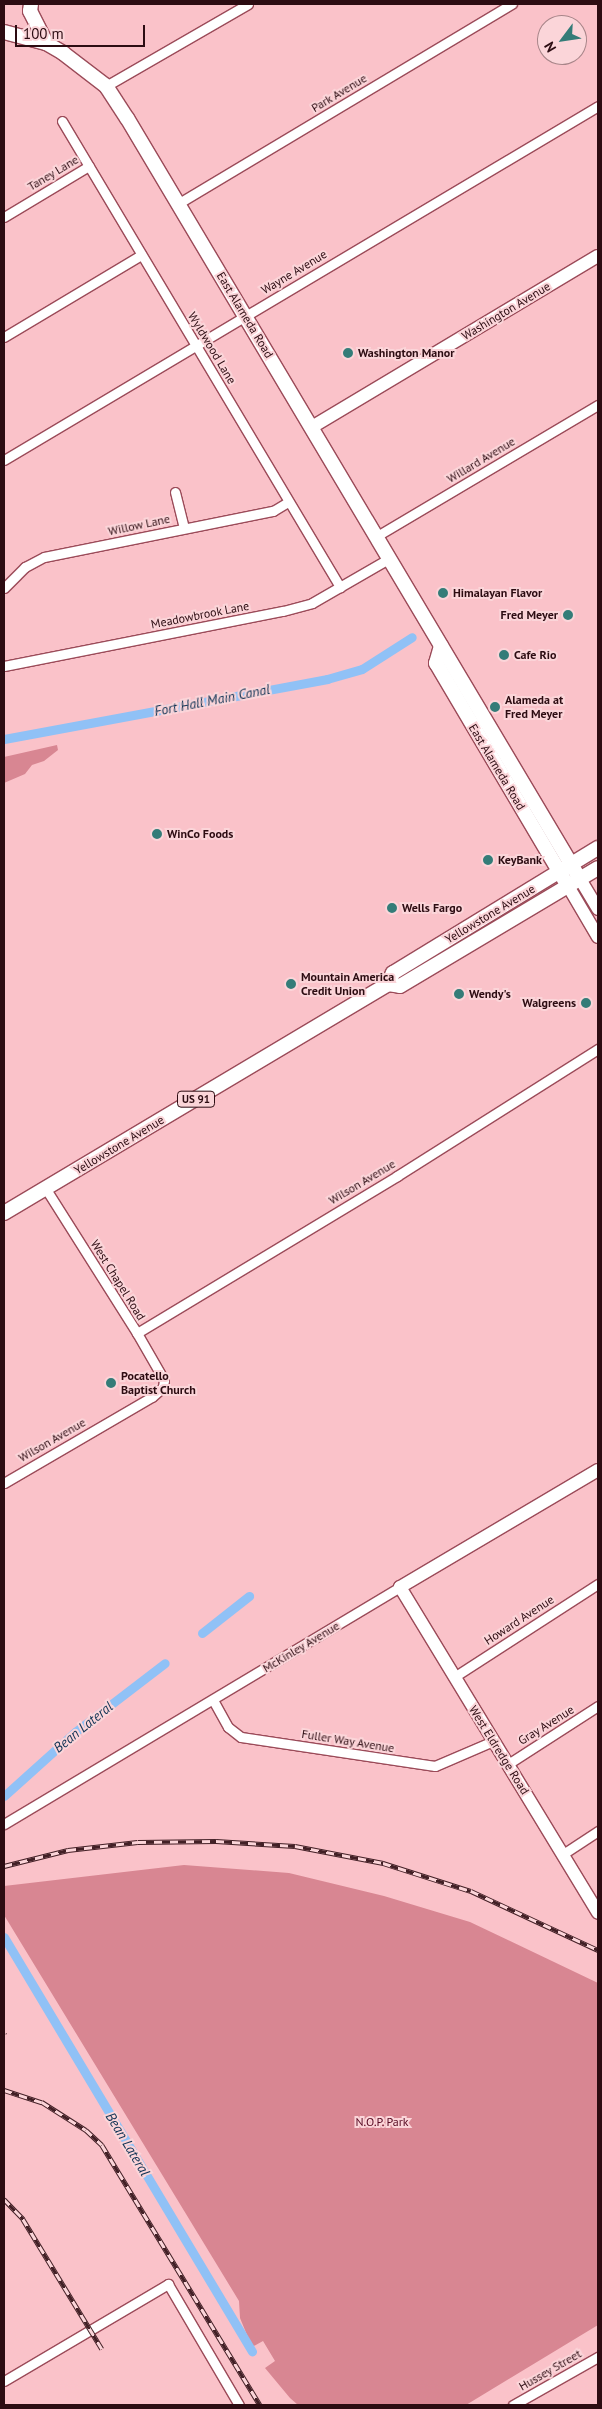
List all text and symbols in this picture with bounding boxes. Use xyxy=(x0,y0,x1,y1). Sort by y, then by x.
scale bar xyxy=(18,15,148,47)
north arrow xyxy=(537,15,587,65)
text: 100 m xyxy=(23,24,64,43)
text: N xyxy=(540,39,560,56)
street label: Park Avenue xyxy=(308,71,370,115)
street label: Taney Lane xyxy=(25,152,81,194)
street label: Wayne Avenue xyxy=(258,247,330,297)
street label: East Alameda Road xyxy=(214,269,276,361)
street label: Washington Avenue xyxy=(459,279,553,343)
street label: Wyldwood Lane xyxy=(185,310,239,386)
place label: Washington Manor xyxy=(358,346,454,360)
marker: Washington Manor xyxy=(342,347,354,359)
street label: Willard Avenue xyxy=(444,434,518,486)
street label: Willow Lane xyxy=(107,511,171,539)
place label: Himalayan Flavor xyxy=(453,586,542,600)
marker: Himalayan Flavor xyxy=(437,587,449,599)
street label: Meadowbrook Lane xyxy=(150,598,250,632)
place label: Fred Meyer xyxy=(501,608,558,622)
marker: Fred Meyer xyxy=(562,609,574,621)
place label: Cafe Rio xyxy=(514,648,556,662)
marker: Cafe Rio xyxy=(498,649,510,661)
water label: Fort Hall Main Canal xyxy=(153,681,271,719)
place label: Alameda at Fred Meyer xyxy=(505,693,563,721)
marker: Alameda at Fred Meyer xyxy=(489,701,501,713)
street label: East Alameda Road xyxy=(466,721,528,813)
place label: WinCo Foods xyxy=(167,827,233,841)
marker: WinCo Foods xyxy=(151,828,163,840)
place label: KeyBank xyxy=(498,853,542,867)
marker: KeyBank xyxy=(482,854,494,866)
street label: Yellowstone Avenue xyxy=(442,881,538,947)
place label: Wells Fargo xyxy=(402,901,462,915)
marker: Wells Fargo xyxy=(386,902,398,914)
place label: Mountain America Credit Union xyxy=(301,970,395,998)
marker: Mountain America Credit Union xyxy=(285,978,297,990)
place label: Wendy's xyxy=(469,987,511,1001)
marker: Wendy's xyxy=(453,988,465,1000)
place label: Walgreens xyxy=(522,996,576,1010)
marker: Walgreens xyxy=(580,997,592,1009)
road number: US 91 xyxy=(176,1090,216,1108)
street label: Yellowstone Avenue xyxy=(71,1112,167,1178)
street label: Wilson Avenue xyxy=(326,1156,398,1208)
street label: West Chapel Road xyxy=(88,1237,148,1323)
place label: Pocatello Baptist Church xyxy=(121,1369,196,1397)
marker: Pocatello Baptist Church xyxy=(105,1377,117,1389)
street label: Wilson Avenue xyxy=(16,1415,88,1465)
street label: Howard Avenue xyxy=(481,1592,557,1648)
street label: McKinley Avenue xyxy=(260,1618,342,1676)
water label: Bean Lateral xyxy=(50,1698,116,1756)
street label: Gray Avenue xyxy=(515,1702,577,1748)
street label: West Eldredge Road xyxy=(466,1703,532,1797)
street label: Fuller Way Avenue xyxy=(300,1726,396,1756)
water label: Bean Lateral xyxy=(102,2109,154,2179)
park label: N.O.P. Park xyxy=(355,2115,409,2129)
street label: Hussey Street xyxy=(516,2346,584,2394)

